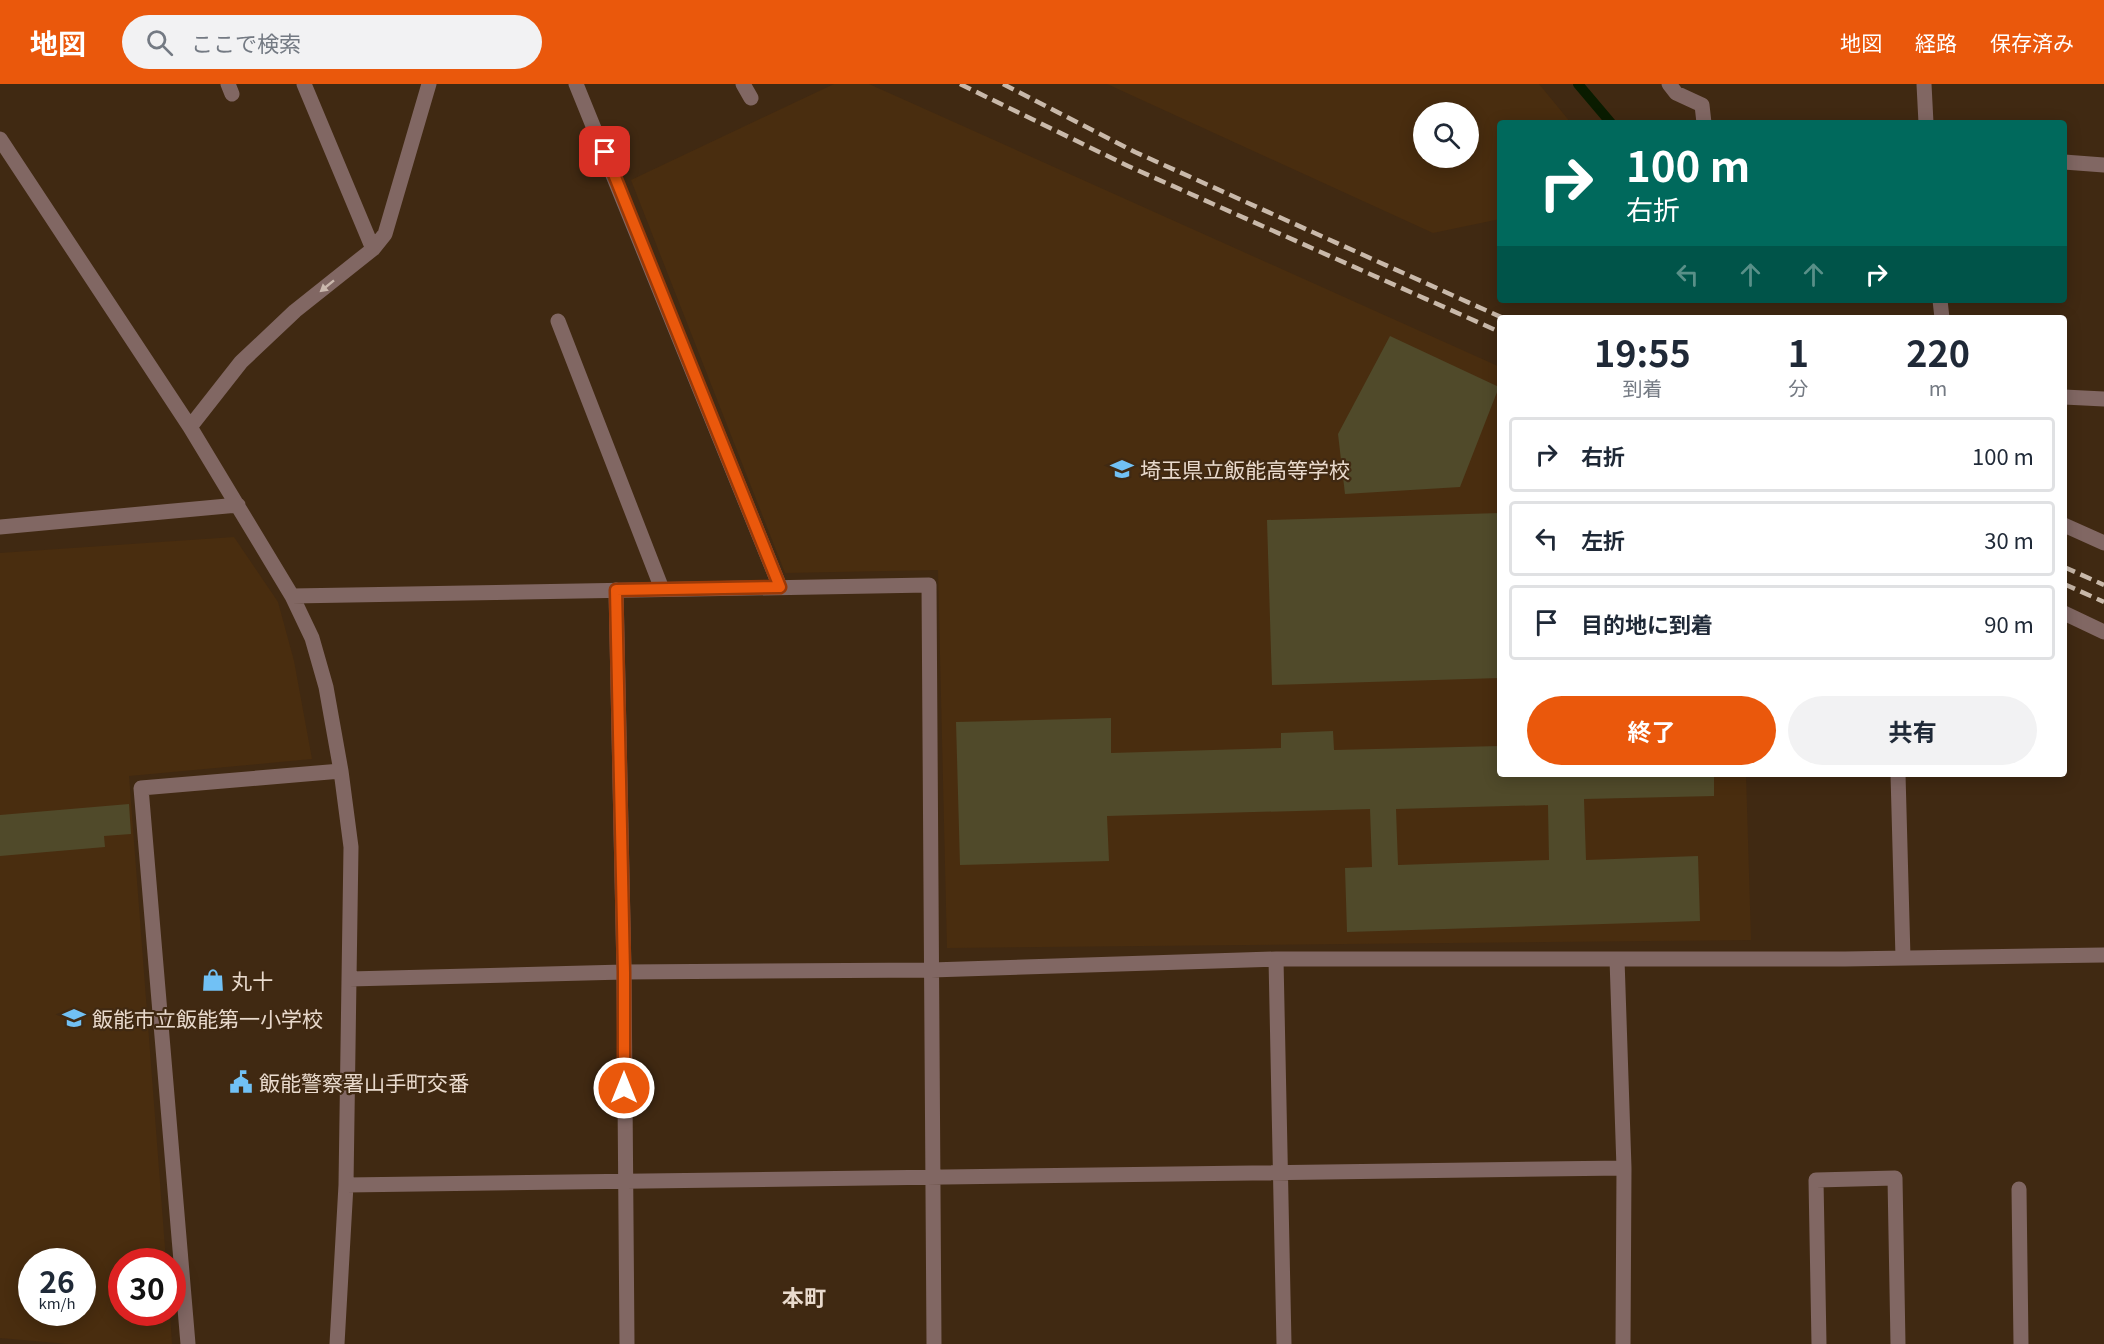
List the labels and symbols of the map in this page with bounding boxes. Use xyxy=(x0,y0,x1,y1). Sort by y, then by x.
pin xyxy=(579,126,630,177)
one-way arrow xyxy=(319,279,335,292)
place label: 埼玉県立飯能高等学校 xyxy=(1140,454,1350,484)
school or university icon: 埼玉県立飯能高等学校 xyxy=(1109,456,1135,482)
place label: 丸十 xyxy=(231,965,273,995)
shop icon: 丸十 xyxy=(200,967,226,993)
place label: 飯能市立飯能第一小学校 xyxy=(92,1003,323,1033)
school or university icon: 飯能市立飯能第一小学校 xyxy=(61,1005,87,1031)
position arrow xyxy=(592,1056,656,1120)
place label: 飯能警察署山手町交番 xyxy=(259,1067,469,1097)
public building icon: 飯能警察署山手町交番 xyxy=(228,1069,254,1095)
speed limit sign: 30 xyxy=(108,1248,186,1326)
district label: 本町 xyxy=(782,1280,826,1312)

